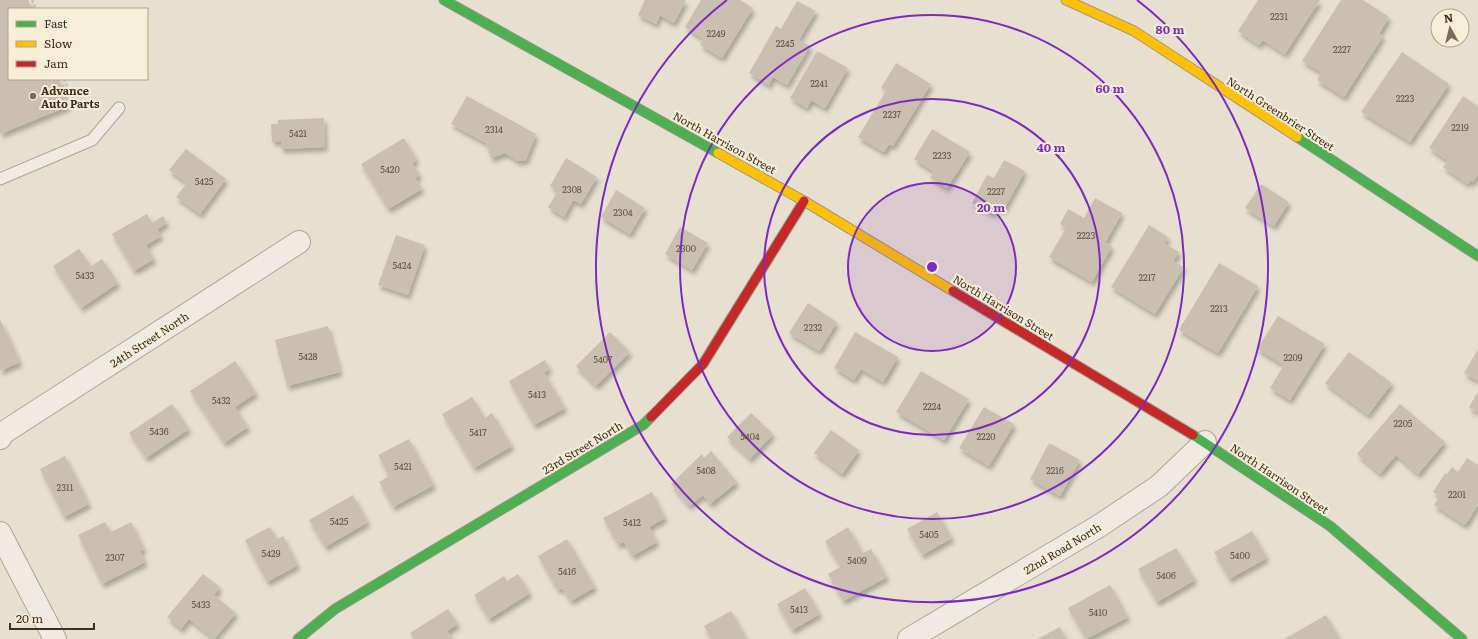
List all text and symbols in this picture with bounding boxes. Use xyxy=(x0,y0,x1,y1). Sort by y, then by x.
legend xyxy=(8,8,148,80)
north arrow xyxy=(1430,8,1470,48)
house number: 2231 xyxy=(1270,9,1288,23)
text: N xyxy=(1443,9,1454,26)
text: Fast xyxy=(44,14,68,32)
text: 80 m xyxy=(1156,20,1184,38)
house number: 2249 xyxy=(707,26,726,40)
text: Slow xyxy=(44,34,73,52)
house number: 2245 xyxy=(776,36,795,50)
house number: 2227 xyxy=(1333,42,1352,56)
text: Jam xyxy=(44,54,69,72)
street label: North Greenbrier Street xyxy=(1224,72,1338,154)
house number: 2241 xyxy=(810,76,828,90)
text: 60 m xyxy=(1096,79,1124,97)
place label: Advance Auto Parts xyxy=(41,82,100,111)
marker: Advance Auto Parts xyxy=(28,91,38,101)
house number: 2223 xyxy=(1396,91,1414,105)
street label: North Harrison Street xyxy=(671,107,780,177)
house number: 2237 xyxy=(883,107,902,121)
house number: 2219 xyxy=(1451,120,1469,134)
house number: 2314 xyxy=(485,122,503,136)
house number: 5421 xyxy=(289,126,307,140)
text: 40 m xyxy=(1037,138,1066,156)
house number: 2233 xyxy=(933,148,951,162)
house number: 5420 xyxy=(380,162,400,176)
house number: 5425 xyxy=(195,174,214,188)
house number: 2308 xyxy=(562,182,582,196)
house number: 2227 xyxy=(987,184,1006,198)
text: 20 m xyxy=(977,198,1005,216)
house number: 2304 xyxy=(613,205,633,219)
house number: 2223 xyxy=(1077,228,1095,242)
house number: 2300 xyxy=(676,241,696,255)
house number: 5424 xyxy=(392,258,412,272)
centre of rings xyxy=(925,260,939,274)
house number: 5433 xyxy=(75,268,95,282)
street label: North Harrison Street xyxy=(950,270,1058,344)
house number: 2217 xyxy=(1138,270,1156,284)
house number: 2213 xyxy=(1210,301,1228,315)
street label: 24th Street North xyxy=(106,307,192,371)
house number: 2232 xyxy=(804,320,823,334)
house number: 5428 xyxy=(298,349,318,363)
house number: 2209 xyxy=(1283,350,1303,364)
house number: 5407 xyxy=(593,352,613,366)
house number: 5413 xyxy=(528,387,546,401)
house number: 5432 xyxy=(212,393,231,407)
house number: 2224 xyxy=(923,399,941,413)
house number: 2205 xyxy=(1394,416,1413,430)
street label: 23rd Street North xyxy=(539,417,625,477)
house number: 5436 xyxy=(149,424,169,438)
house number: 5417 xyxy=(469,425,487,439)
house number: 5404 xyxy=(740,429,760,443)
house number: 2220 xyxy=(977,429,995,443)
street label: North Harrison Street xyxy=(1228,439,1333,517)
house number: 5421 xyxy=(394,459,412,473)
house number: 5408 xyxy=(696,463,716,477)
house number: 2216 xyxy=(1046,463,1064,477)
house number: 2311 xyxy=(57,480,74,494)
house number: 2201 xyxy=(1448,487,1466,501)
house number: 5425 xyxy=(330,514,349,528)
house number: 5412 xyxy=(623,515,641,529)
street label: 22nd Road North xyxy=(1020,518,1104,578)
house number: 5405 xyxy=(919,527,939,541)
house number: 5429 xyxy=(262,546,281,560)
house number: 5400 xyxy=(1230,548,1250,562)
house number: 2307 xyxy=(105,550,125,564)
house number: 5409 xyxy=(847,553,867,567)
house number: 5416 xyxy=(558,564,576,578)
house number: 5406 xyxy=(1156,568,1176,582)
house number: 5433 xyxy=(191,597,211,611)
house number: 5413 xyxy=(790,602,808,616)
scale bar xyxy=(10,605,94,631)
house number: 5410 xyxy=(1089,605,1107,619)
text: 20 m xyxy=(16,609,43,627)

